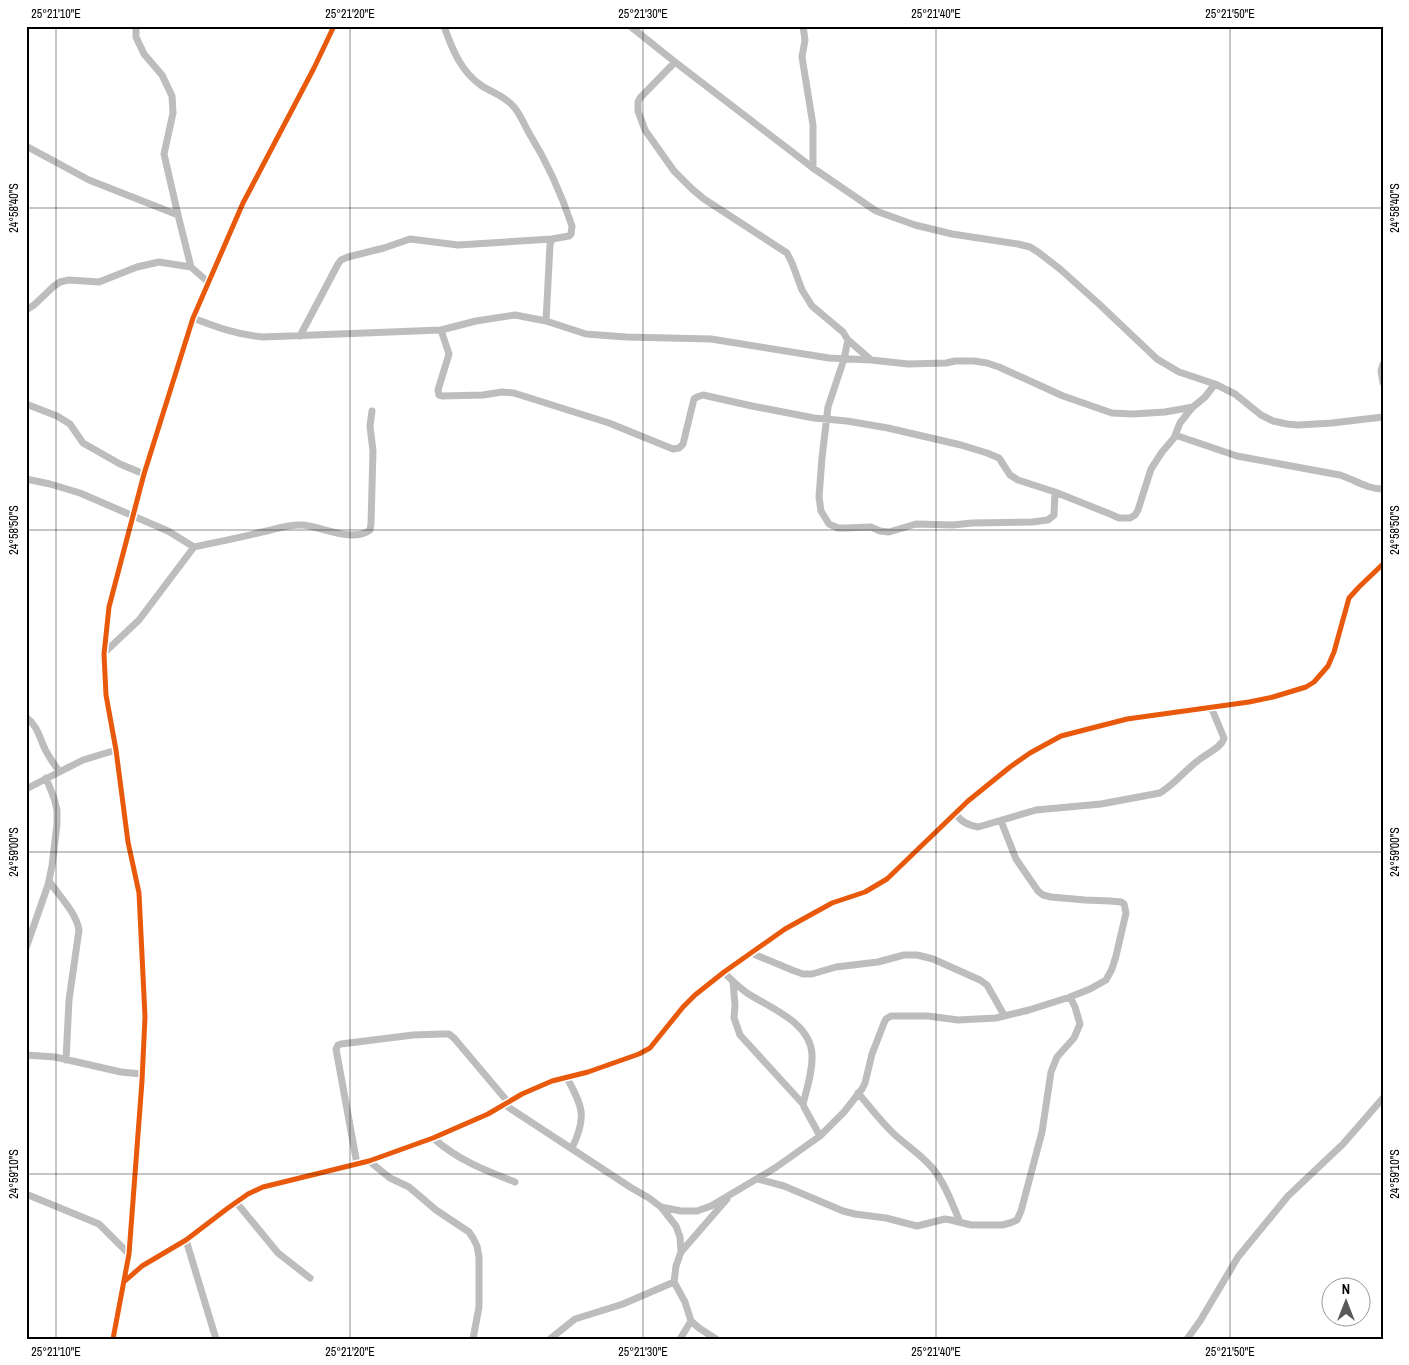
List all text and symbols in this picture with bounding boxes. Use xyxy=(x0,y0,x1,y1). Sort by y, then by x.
text: 25°21'10"E xyxy=(31,6,81,22)
text: 25°21'20"E xyxy=(325,6,375,22)
text: 25°21'30"E xyxy=(618,6,668,22)
text: 25°21'40"E xyxy=(911,6,961,22)
text: 25°21'50"E xyxy=(1205,6,1255,22)
text: 24°58'40"S xyxy=(6,183,22,233)
text: 24°58'40"S xyxy=(1387,183,1403,233)
text: 24°58'50"S xyxy=(6,505,22,555)
text: 24°58'50"S xyxy=(1387,505,1403,555)
text: 24°59'00"S xyxy=(6,827,22,877)
text: 24°59'00"S xyxy=(1387,827,1403,877)
text: 24°59'10"S xyxy=(6,1149,22,1199)
text: 24°59'10"S xyxy=(1387,1149,1403,1199)
north arrow xyxy=(1322,1278,1372,1328)
text: N xyxy=(1342,1280,1350,1298)
text: 25°21'10"E xyxy=(31,1344,81,1360)
text: 25°21'20"E xyxy=(325,1344,375,1360)
text: 25°21'30"E xyxy=(618,1344,668,1360)
text: 25°21'40"E xyxy=(911,1344,961,1360)
text: 25°21'50"E xyxy=(1205,1344,1255,1360)

